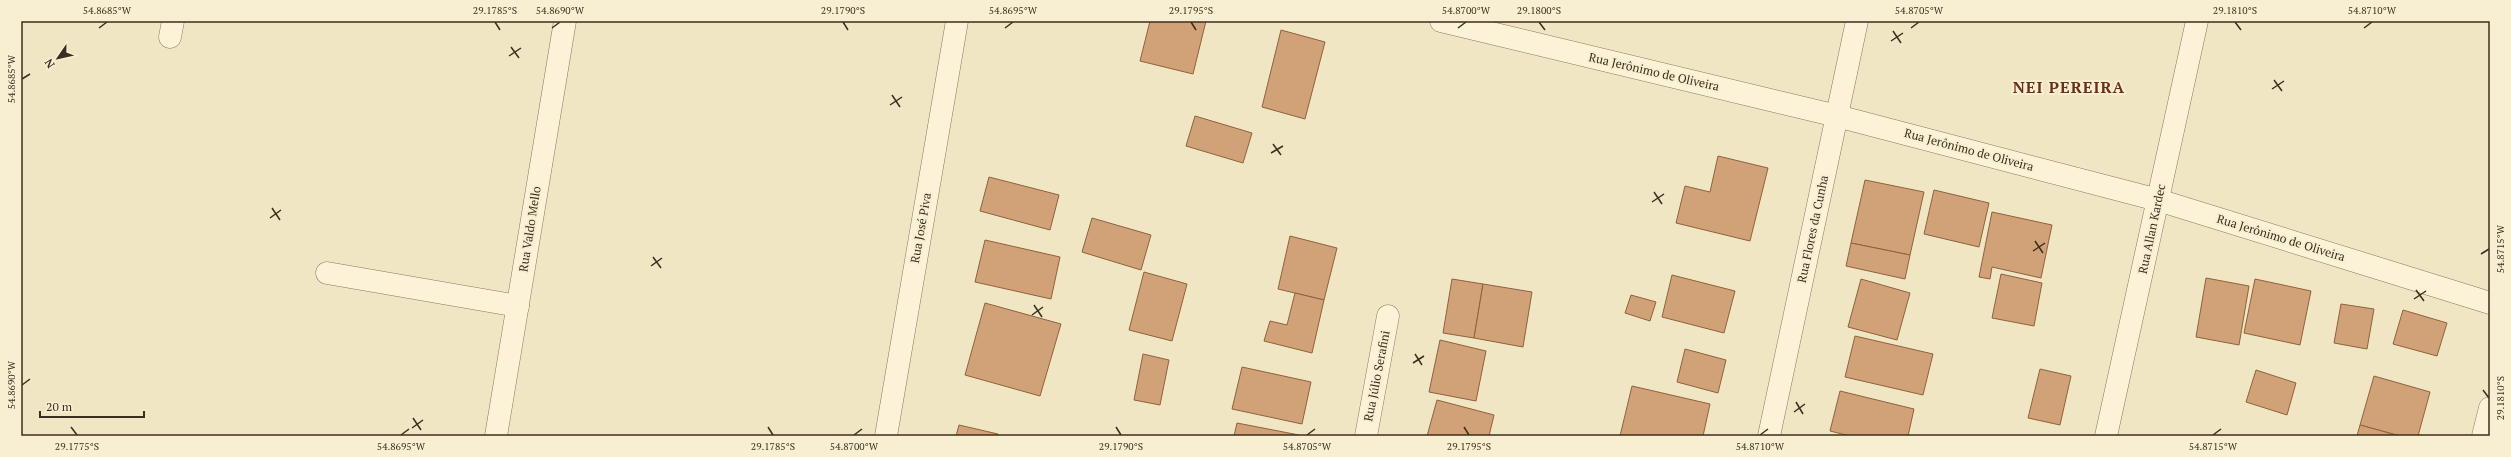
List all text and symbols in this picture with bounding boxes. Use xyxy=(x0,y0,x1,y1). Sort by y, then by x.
text: 54.8685°W xyxy=(83,4,132,17)
text: 29.1785°S xyxy=(473,4,517,17)
text: 54.8690°W xyxy=(536,4,585,17)
text: 29.1790°S xyxy=(821,4,865,17)
text: 54.8695°W xyxy=(989,4,1038,17)
text: 29.1795°S xyxy=(1169,4,1213,17)
text: 54.8700°W xyxy=(1442,4,1491,17)
text: 29.1800°S xyxy=(1517,4,1561,17)
text: 54.8705°W xyxy=(1895,4,1944,17)
text: 29.1810°S xyxy=(2213,4,2257,17)
text: 54.8710°W xyxy=(2348,4,2397,17)
north arrow xyxy=(38,38,78,78)
street label: Rua Jerônimo de Oliveira xyxy=(1587,49,1721,94)
text: 54.8685°W xyxy=(5,54,18,103)
text: N xyxy=(41,56,58,71)
district label: NEI PEREIRA xyxy=(2013,76,2125,98)
street label: Rua Jerônimo de Oliveira xyxy=(1903,125,2036,174)
street label: Rua Flores da Cunha xyxy=(1794,174,1831,284)
street label: Rua Allan Kardec xyxy=(2135,182,2168,275)
street label: Rua Valdo Mello xyxy=(515,185,544,273)
street label: Rua José Piva xyxy=(907,192,934,264)
street label: Rua Jerônimo de Oliveira xyxy=(2215,211,2347,264)
text: 54.8715°W xyxy=(2494,224,2507,273)
street label: Rua Júlio Serafini xyxy=(1360,329,1393,423)
text: 54.8690°W xyxy=(5,360,18,409)
text: 29.1810°S xyxy=(2494,376,2507,420)
scale bar xyxy=(40,393,144,419)
text: 20 m xyxy=(46,399,73,414)
text: 29.1775°S xyxy=(55,440,99,453)
text: 54.8695°W xyxy=(377,440,426,453)
text: 29.1785°S xyxy=(751,440,795,453)
text: 54.8700°W xyxy=(830,440,879,453)
text: 29.1790°S xyxy=(1099,440,1143,453)
text: 54.8705°W xyxy=(1283,440,1332,453)
text: 29.1795°S xyxy=(1447,440,1491,453)
text: 54.8710°W xyxy=(1736,440,1785,453)
text: 54.8715°W xyxy=(2189,440,2238,453)

